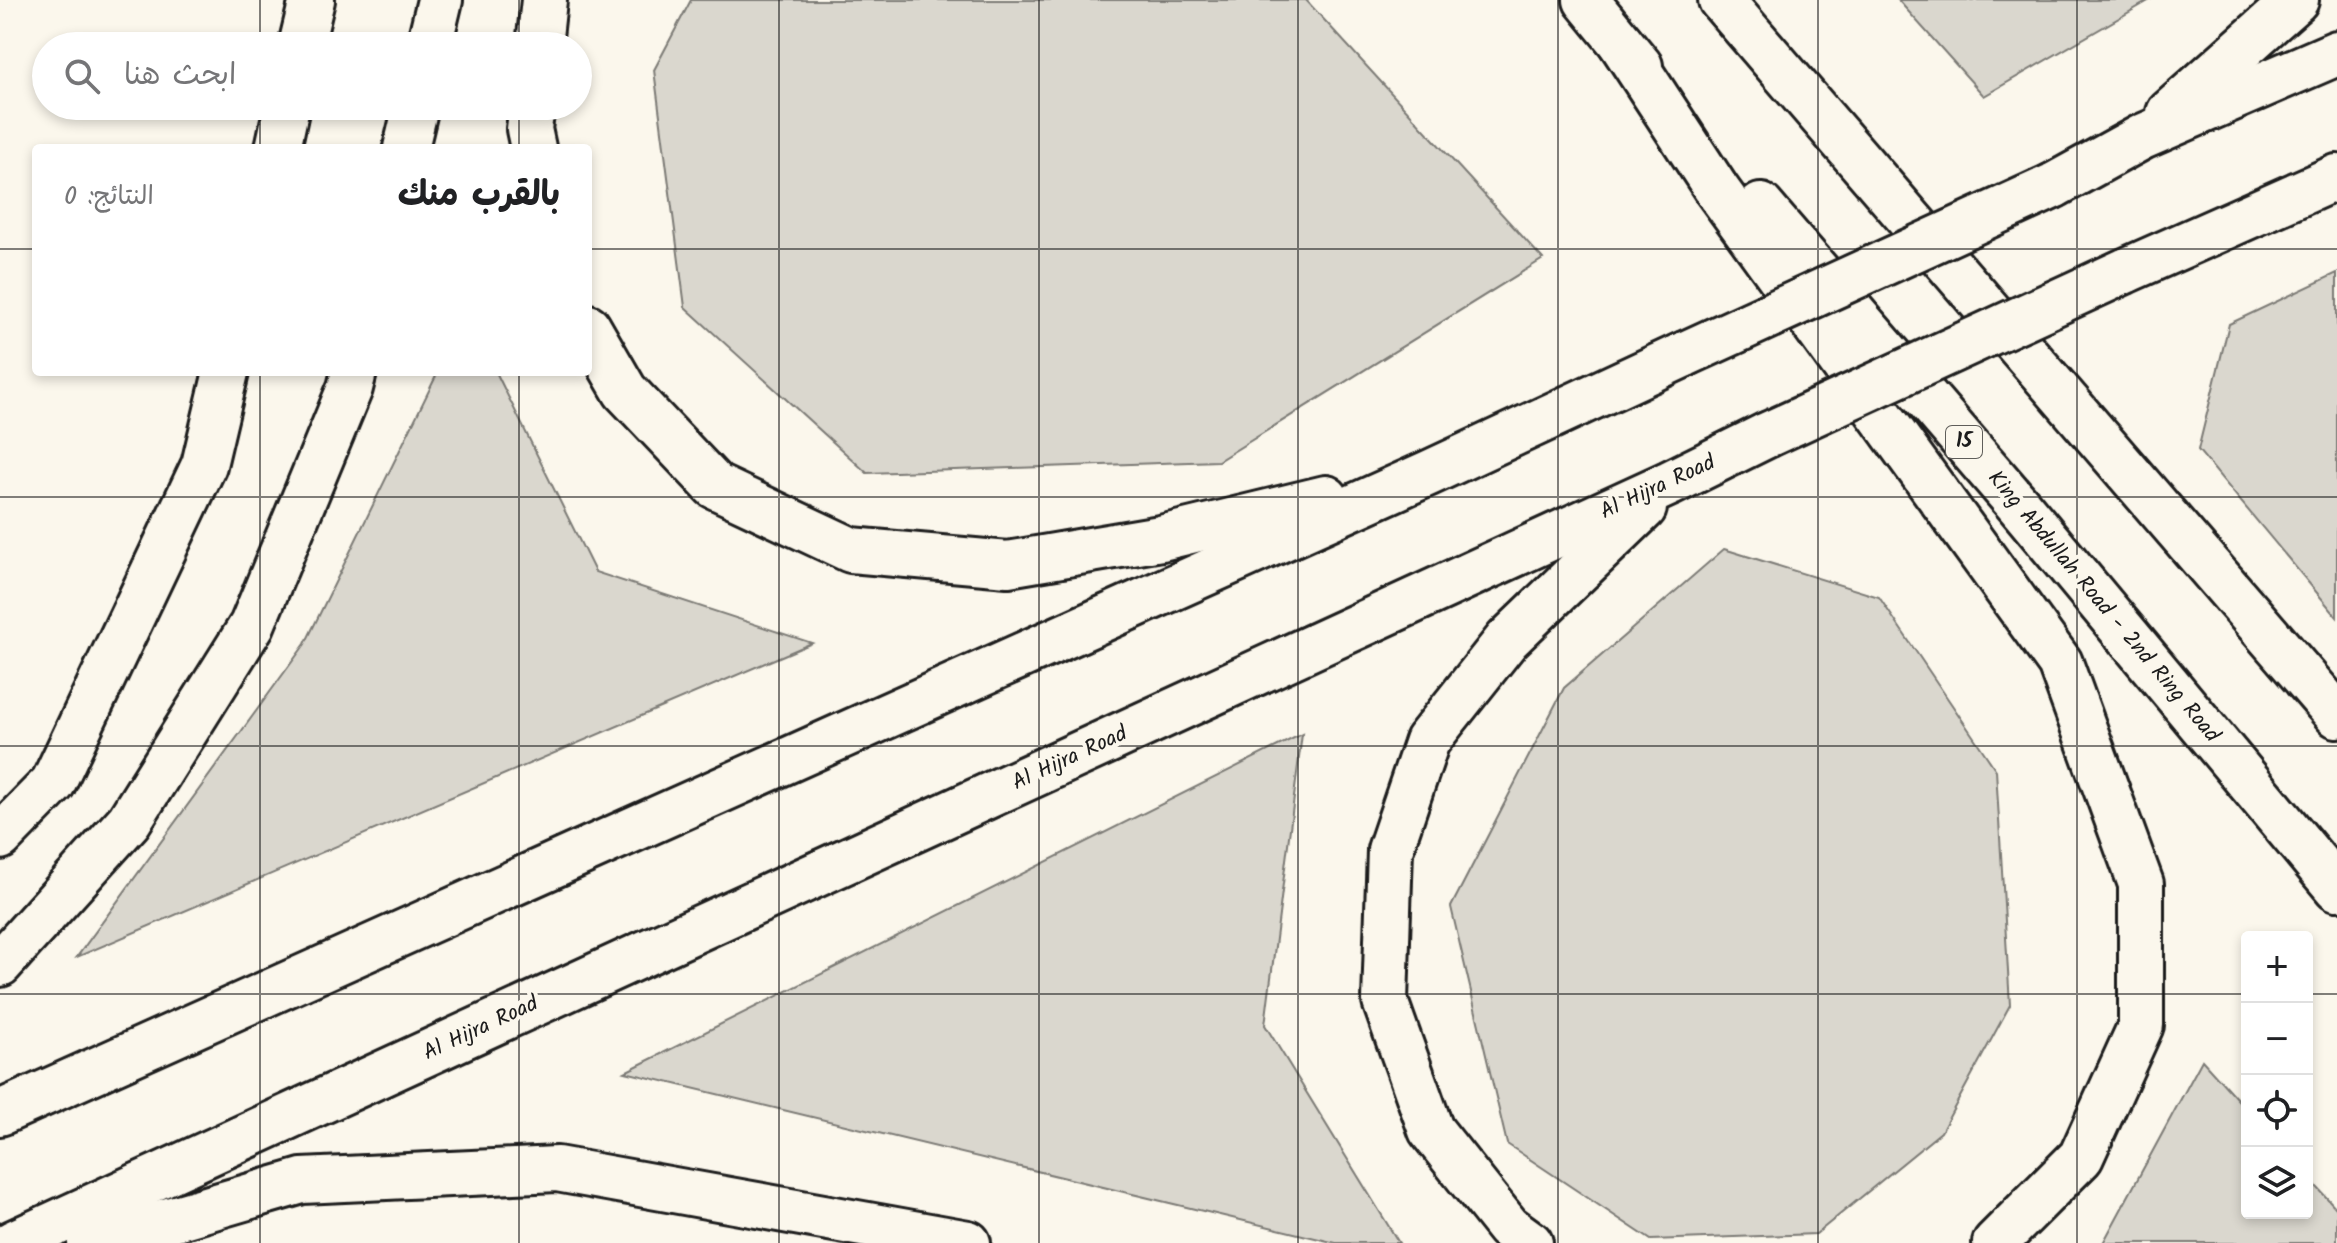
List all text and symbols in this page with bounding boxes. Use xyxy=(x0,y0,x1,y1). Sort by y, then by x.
search box xyxy=(32,32,592,120)
text: ابحث هنا xyxy=(124,52,236,100)
icon: search xyxy=(60,54,104,98)
text: بالقرب منك xyxy=(398,169,560,223)
text: النتائج: 0 xyxy=(64,176,154,218)
road number: 15 xyxy=(1946,426,1982,458)
street label: Al Hijra Road xyxy=(1595,446,1722,530)
street label: King Abdullah Road - 2nd Ring Road xyxy=(1978,463,2229,752)
street label: Al Hijra Road xyxy=(1007,717,1134,801)
map controls xyxy=(2241,931,2313,1219)
button: + xyxy=(2241,931,2313,1003)
street label: Al Hijra Road xyxy=(418,987,545,1071)
button: − xyxy=(2241,1003,2313,1075)
button: locate xyxy=(2241,1075,2313,1147)
button: layers xyxy=(2241,1147,2313,1219)

